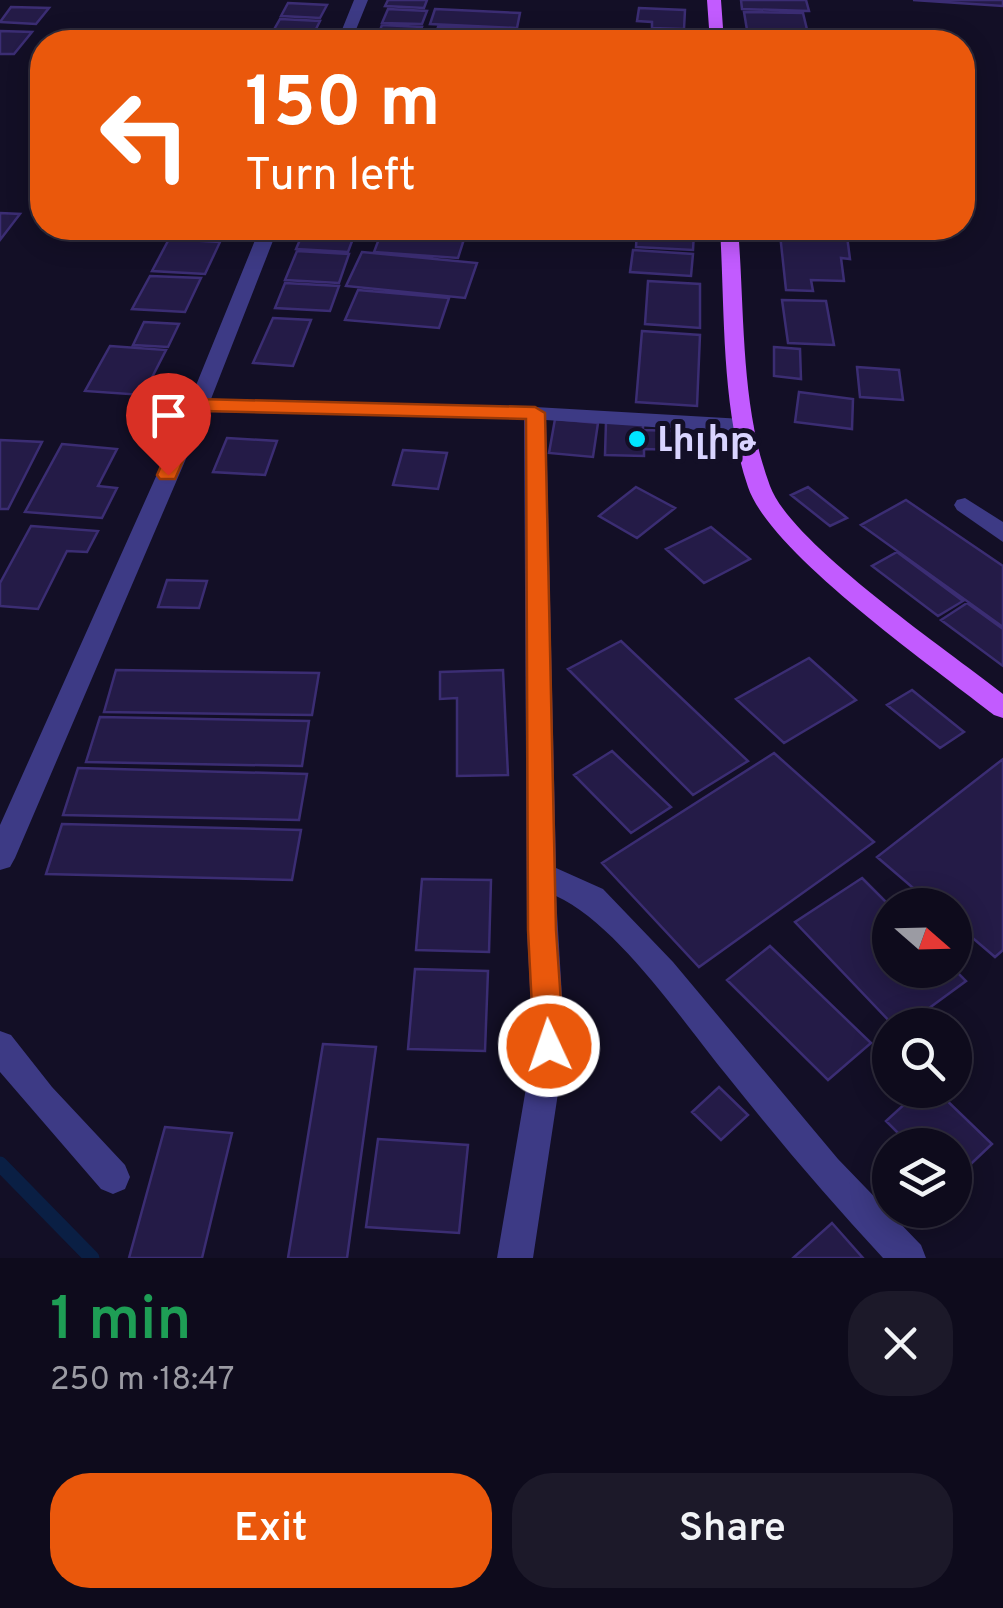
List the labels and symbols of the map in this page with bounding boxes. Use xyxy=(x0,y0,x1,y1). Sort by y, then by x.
pin xyxy=(126,373,211,476)
place label: Լիլիթ xyxy=(657,420,757,464)
marker: Լիլիթ xyxy=(626,428,648,450)
north arrow xyxy=(872,888,972,988)
position arrow xyxy=(497,994,601,1098)

